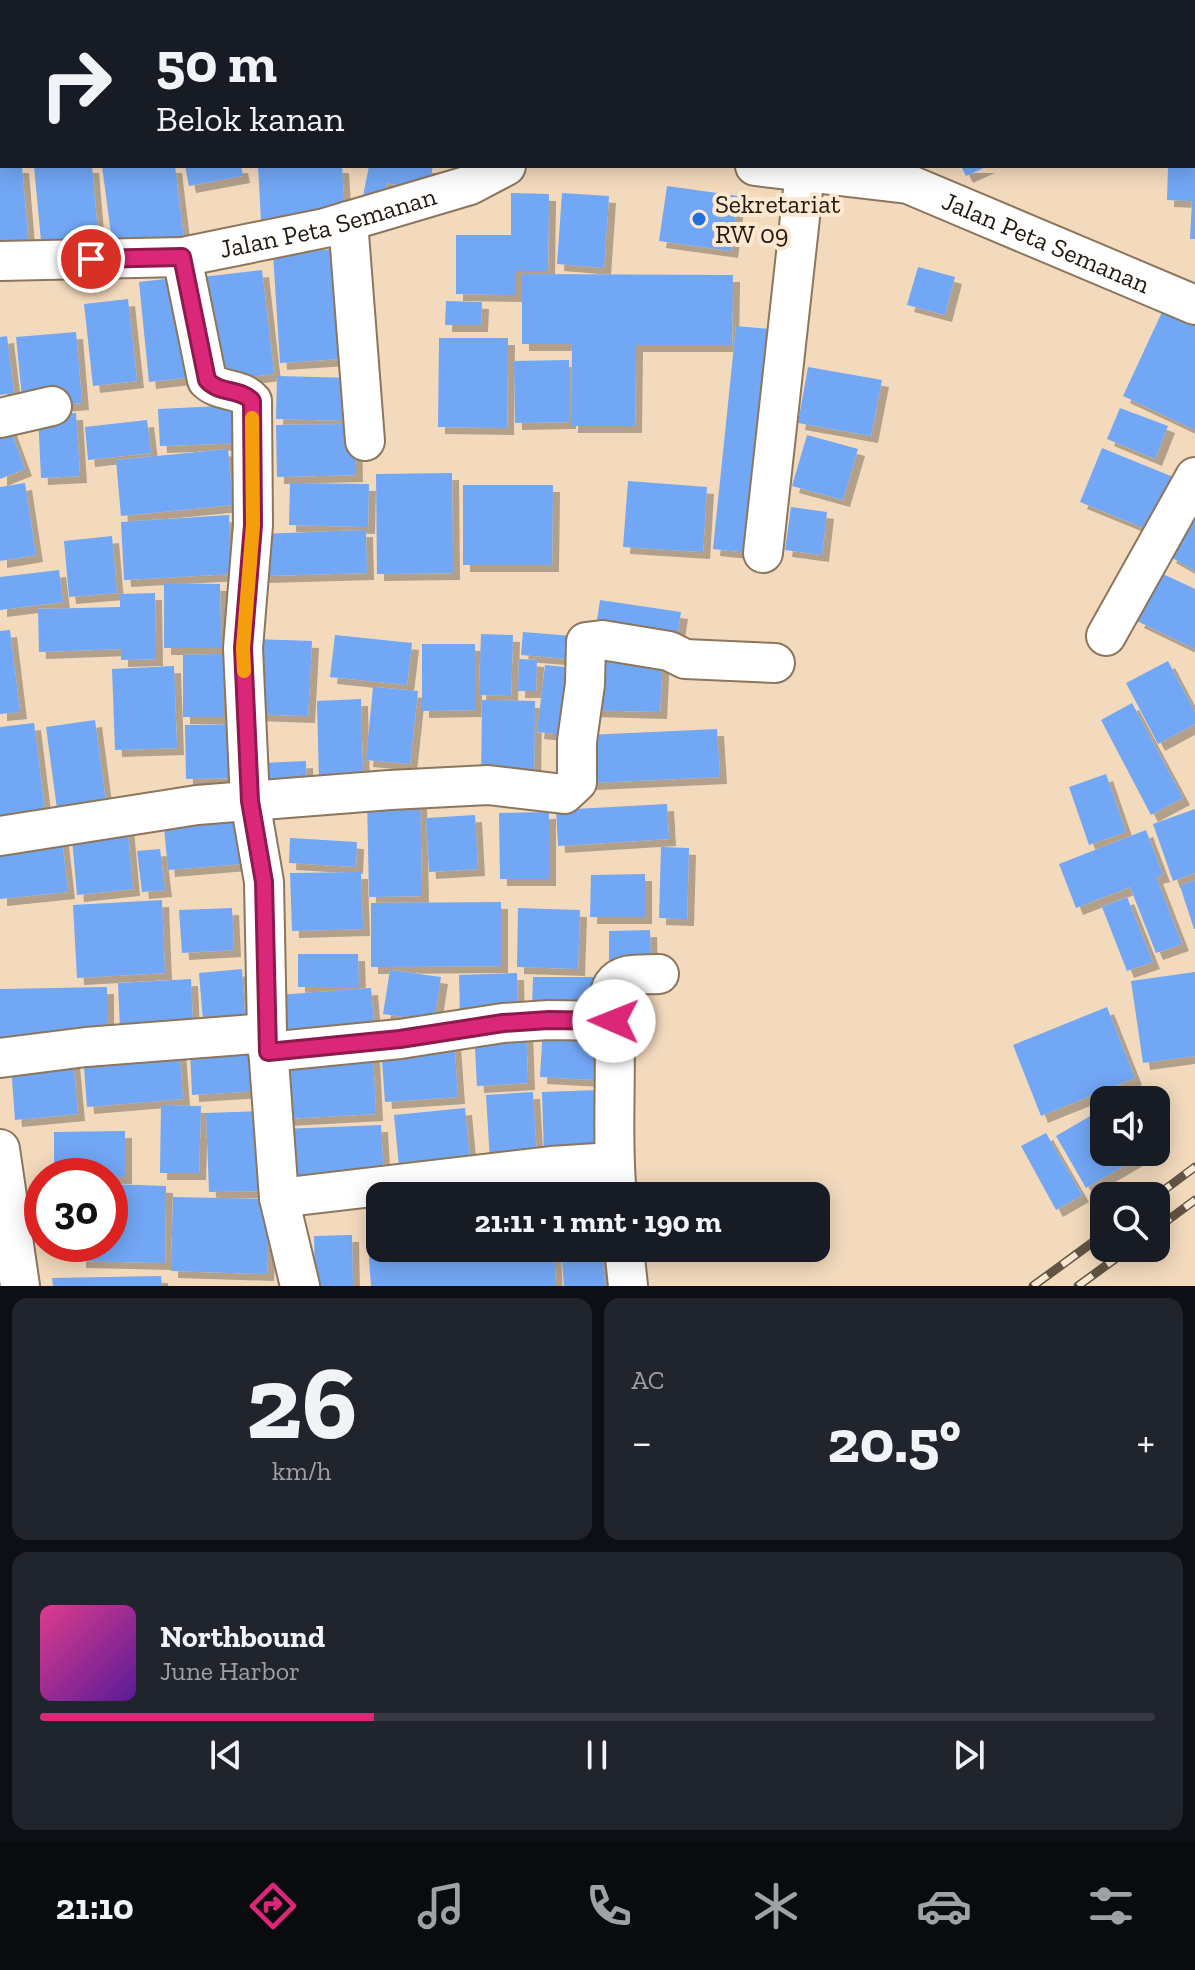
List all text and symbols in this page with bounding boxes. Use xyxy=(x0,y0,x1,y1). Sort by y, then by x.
text: 50 m xyxy=(156,29,277,96)
icon: right xyxy=(24,32,128,136)
text: Belok kanan xyxy=(156,97,344,140)
street label: Jalan Peta Semanan xyxy=(217,180,440,265)
street label: Jalan Peta Semanan xyxy=(938,184,1155,300)
place label: Sekretariat RW 09 xyxy=(715,188,841,250)
marker: Sekretariat RW 09 xyxy=(690,210,708,228)
pin xyxy=(57,225,125,293)
icon: arrive xyxy=(69,237,113,281)
position arrow xyxy=(572,979,656,1063)
map controls xyxy=(1090,1086,1170,1262)
button: sound xyxy=(1090,1086,1170,1166)
speed limit sign: 30 xyxy=(24,1158,128,1262)
button: search xyxy=(1090,1182,1170,1262)
text: 21:11 · 1 mnt · 190 m xyxy=(474,1204,722,1240)
text: 26 xyxy=(246,1340,358,1465)
text: AC xyxy=(632,1364,665,1396)
text: 20.5° xyxy=(828,1405,961,1477)
text: − xyxy=(632,1415,652,1468)
text: + xyxy=(1136,1415,1155,1468)
text: km/h xyxy=(272,1455,331,1487)
text: Northbound xyxy=(160,1619,325,1655)
text: June Harbor xyxy=(160,1655,300,1687)
icon: previous xyxy=(204,1733,248,1777)
icon: pause xyxy=(575,1733,619,1777)
icon: next xyxy=(947,1733,991,1777)
icon: directions xyxy=(245,1878,301,1934)
icon: music xyxy=(413,1878,469,1934)
icon: phone xyxy=(581,1878,637,1934)
icon: climate xyxy=(748,1878,804,1934)
icon: car xyxy=(916,1878,972,1934)
icon: filters xyxy=(1083,1878,1139,1934)
text: 21:10 xyxy=(56,1885,134,1928)

